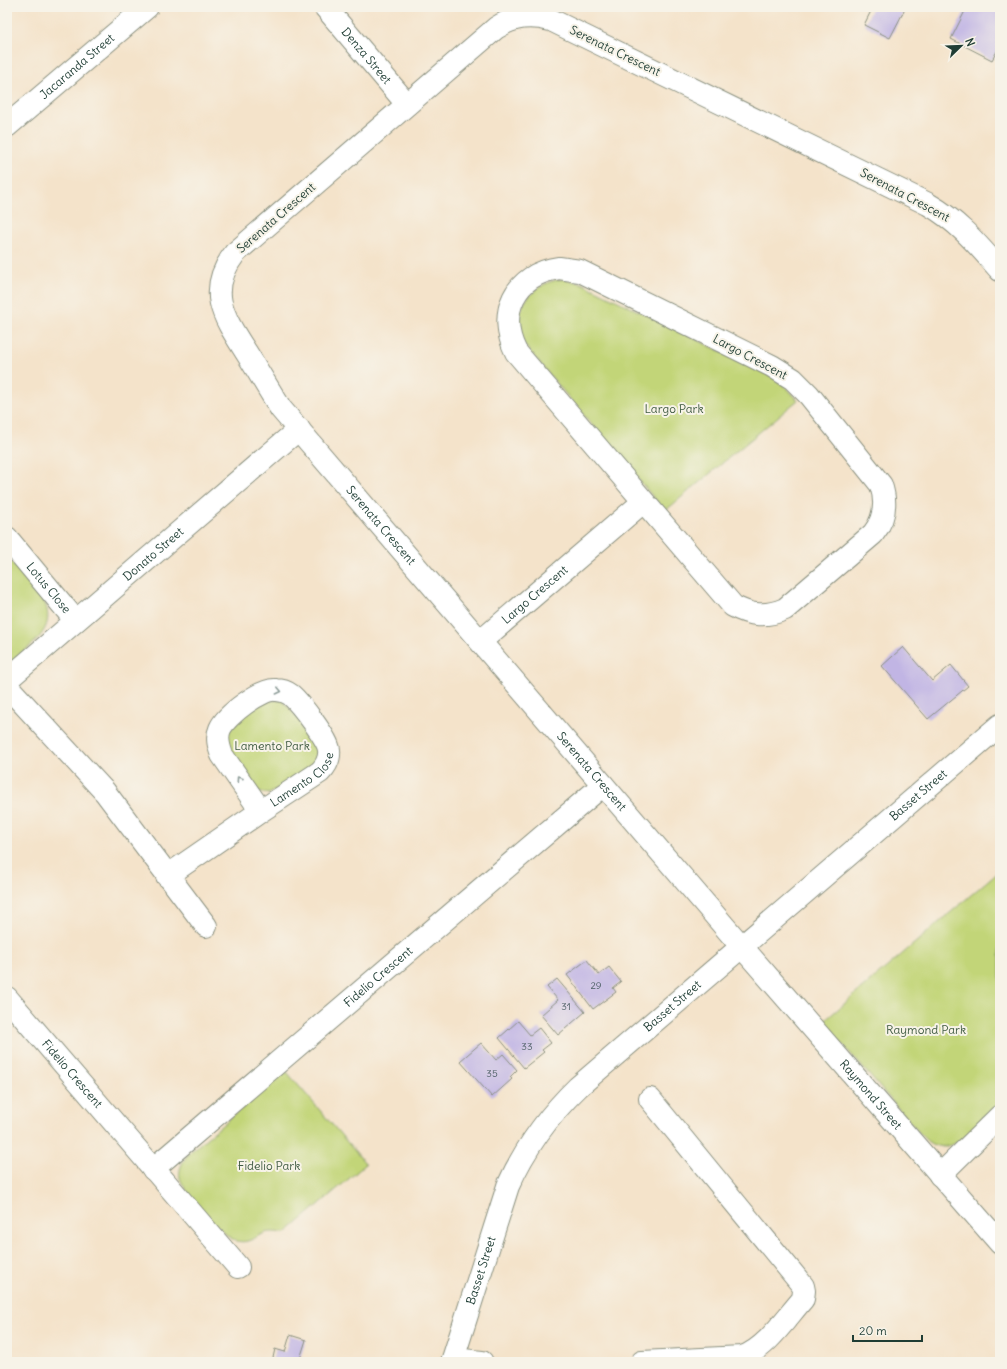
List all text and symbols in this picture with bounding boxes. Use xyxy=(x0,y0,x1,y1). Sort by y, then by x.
street label: Serenata Crescent xyxy=(567,22,663,79)
street label: Denza Street xyxy=(339,24,395,87)
north arrow xyxy=(941,26,981,66)
street label: Jacaranda Street xyxy=(36,30,117,102)
text: N xyxy=(962,36,978,48)
street label: Serenata Crescent xyxy=(858,165,953,224)
street label: Serenata Crescent xyxy=(233,179,318,256)
street label: Largo Crescent xyxy=(711,331,790,382)
park label: Largo Park xyxy=(644,401,704,416)
street label: Serenata Crescent xyxy=(343,483,419,568)
street label: Donato Street xyxy=(120,524,186,584)
street label: Lotus Close xyxy=(23,559,74,616)
street label: Largo Crescent xyxy=(499,562,571,627)
one-way arrow xyxy=(276,686,282,694)
street label: Serenata Crescent xyxy=(554,729,630,814)
park label: Lamento Park xyxy=(234,738,310,753)
street label: Lamento Close xyxy=(267,752,336,810)
street label: Basset Street xyxy=(886,766,950,824)
one-way arrow xyxy=(237,776,244,783)
street label: Fidelio Crescent xyxy=(340,943,415,1010)
street label: Basset Street xyxy=(640,977,704,1035)
house number: 29 xyxy=(590,979,602,992)
house number: 31 xyxy=(561,1000,571,1013)
park label: Raymond Park xyxy=(886,1022,966,1037)
street label: Fidelio Crescent xyxy=(39,1036,106,1111)
house number: 33 xyxy=(521,1040,533,1053)
street label: Raymond Street xyxy=(837,1056,905,1132)
house number: 35 xyxy=(486,1067,498,1080)
park label: Fidelio Park xyxy=(238,1158,300,1173)
street label: Basset Street xyxy=(463,1234,499,1307)
scale bar xyxy=(853,1317,922,1343)
text: 20 m xyxy=(859,1323,887,1338)

